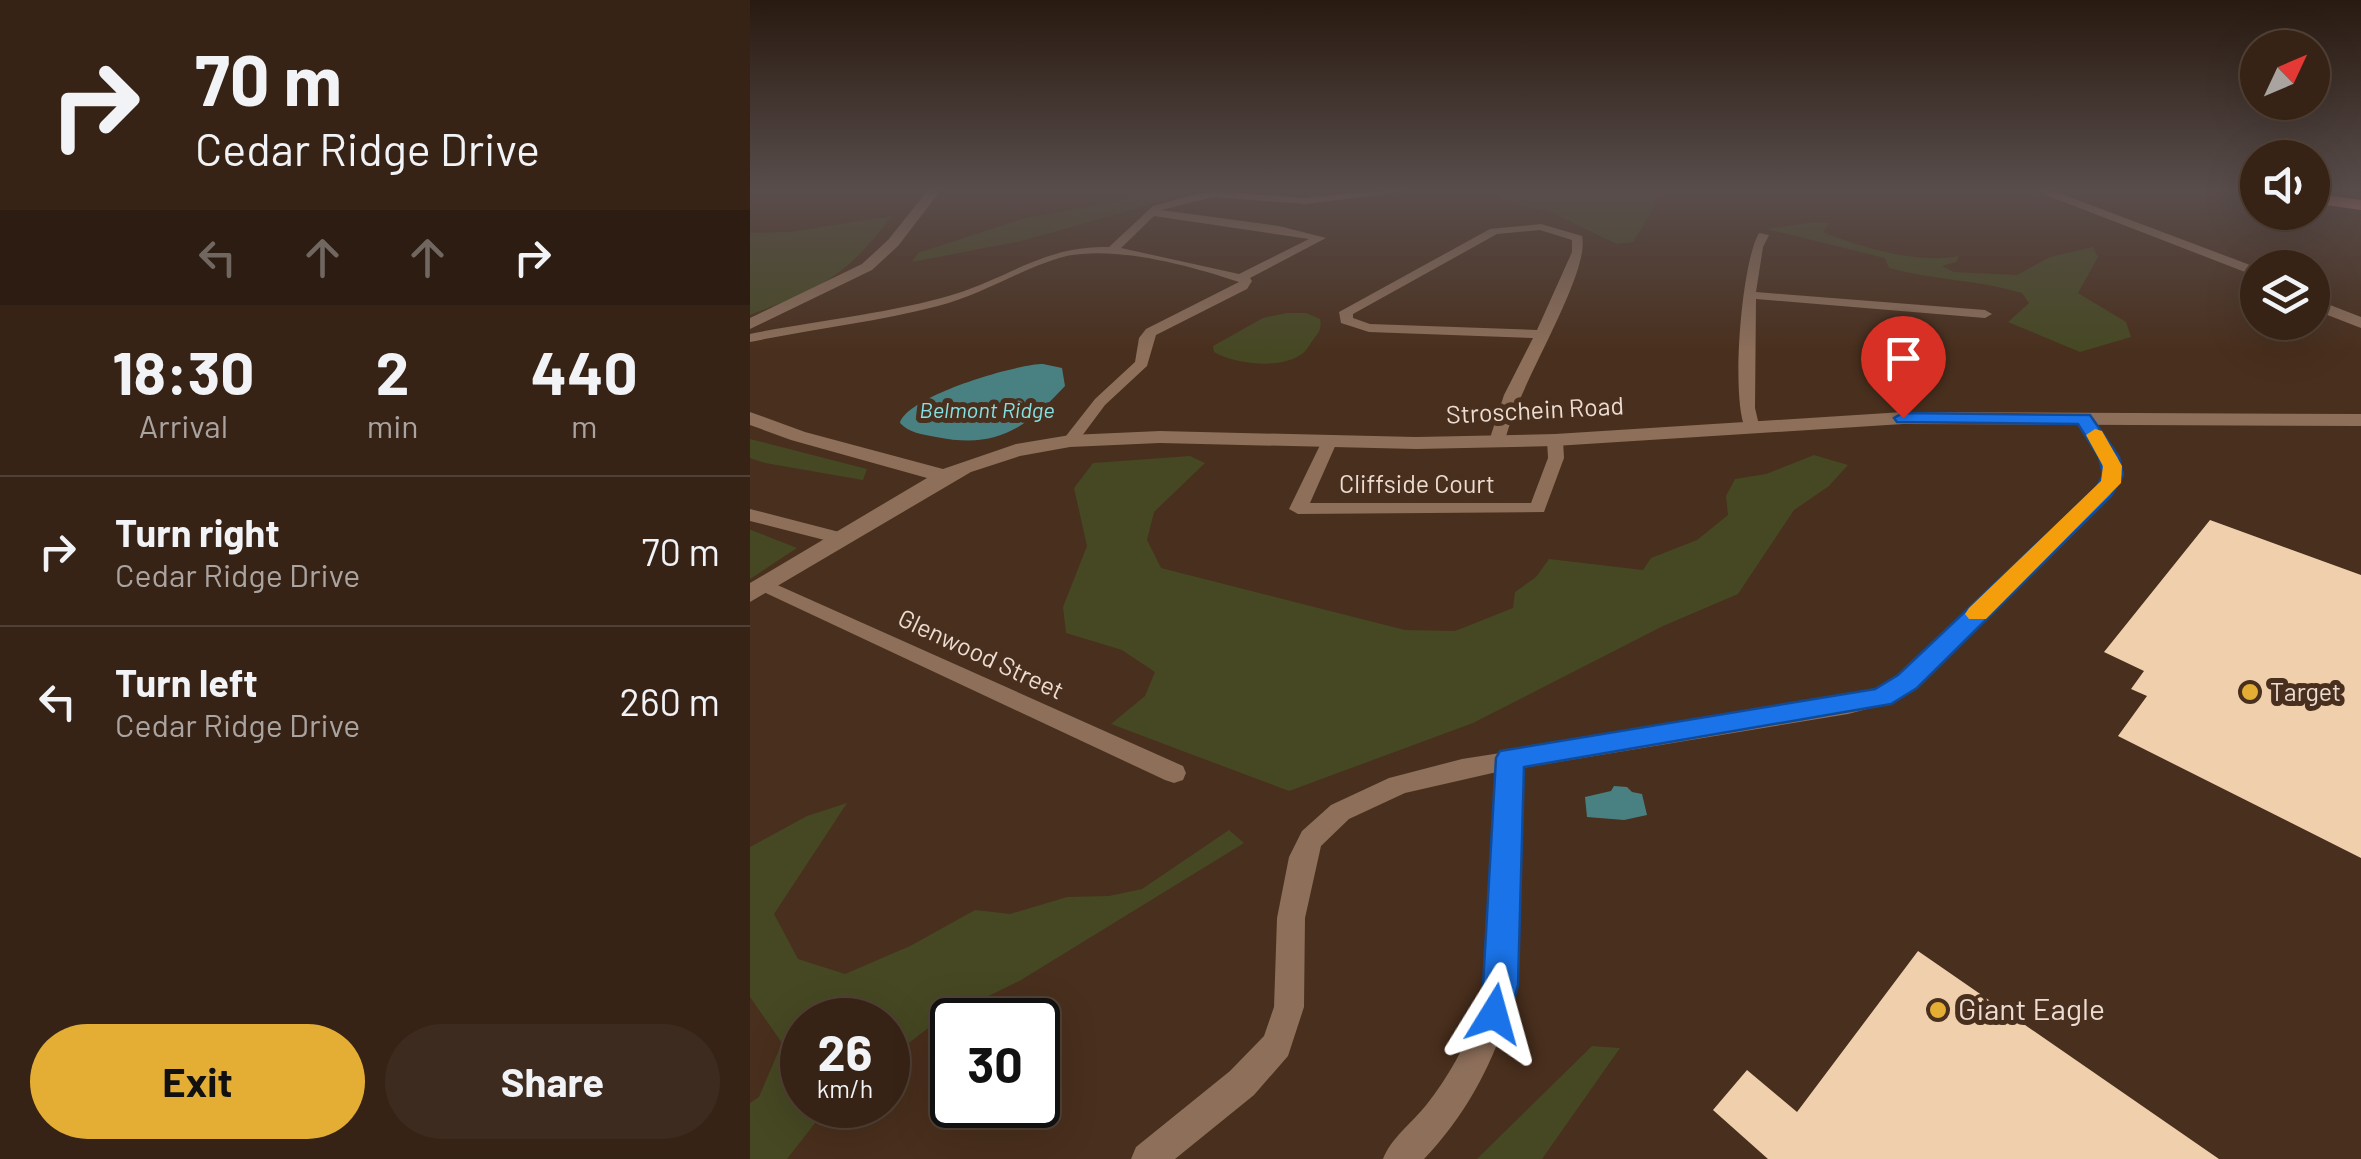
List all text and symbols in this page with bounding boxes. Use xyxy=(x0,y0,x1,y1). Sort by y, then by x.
north arrow xyxy=(2240,30,2330,120)
map controls xyxy=(2240,30,2330,340)
text: 70 m xyxy=(195,36,342,120)
icon: right xyxy=(30,40,160,170)
text: Cedar Ridge Drive xyxy=(195,121,540,175)
button: sound xyxy=(2240,140,2330,230)
icon: left xyxy=(190,230,245,285)
icon: ahead xyxy=(295,230,350,285)
icon: ahead xyxy=(400,230,455,285)
icon: right xyxy=(505,230,560,285)
button: layers xyxy=(2240,250,2330,340)
pin xyxy=(1861,316,1946,419)
icon: arrive xyxy=(1876,331,1931,386)
text: 18:30 xyxy=(112,335,254,407)
text: 2 xyxy=(376,335,409,407)
text: 440 xyxy=(531,335,638,407)
street label: Stroschein Road xyxy=(1445,389,1625,429)
water label: Belmont Ridge xyxy=(919,396,1055,422)
text: Arrival xyxy=(139,406,228,444)
text: min xyxy=(367,406,419,444)
text: m xyxy=(571,406,598,444)
street label: Cliffside Court xyxy=(1339,468,1495,498)
text: Turn right xyxy=(115,509,280,555)
icon: right xyxy=(30,524,85,579)
text: 70 m xyxy=(642,528,720,574)
text: Cedar Ridge Drive xyxy=(115,555,360,593)
street label: Glenwood Street xyxy=(894,602,1069,705)
text: Turn left xyxy=(115,659,258,705)
icon: left xyxy=(30,674,85,729)
place label: Target xyxy=(2270,676,2341,706)
text: 260 m xyxy=(620,678,720,724)
marker: Target xyxy=(2239,681,2261,703)
text: Cedar Ridge Drive xyxy=(115,705,360,743)
position arrow xyxy=(1442,962,1546,1066)
place label: Giant Eagle xyxy=(1958,990,2105,1026)
speed limit sign: 30 xyxy=(930,998,1060,1128)
marker: Giant Eagle xyxy=(1927,999,1949,1021)
text: 26 xyxy=(818,1021,872,1081)
button: Exit xyxy=(30,1024,365,1139)
button: Share xyxy=(385,1024,720,1139)
text: km/h xyxy=(817,1073,873,1103)

